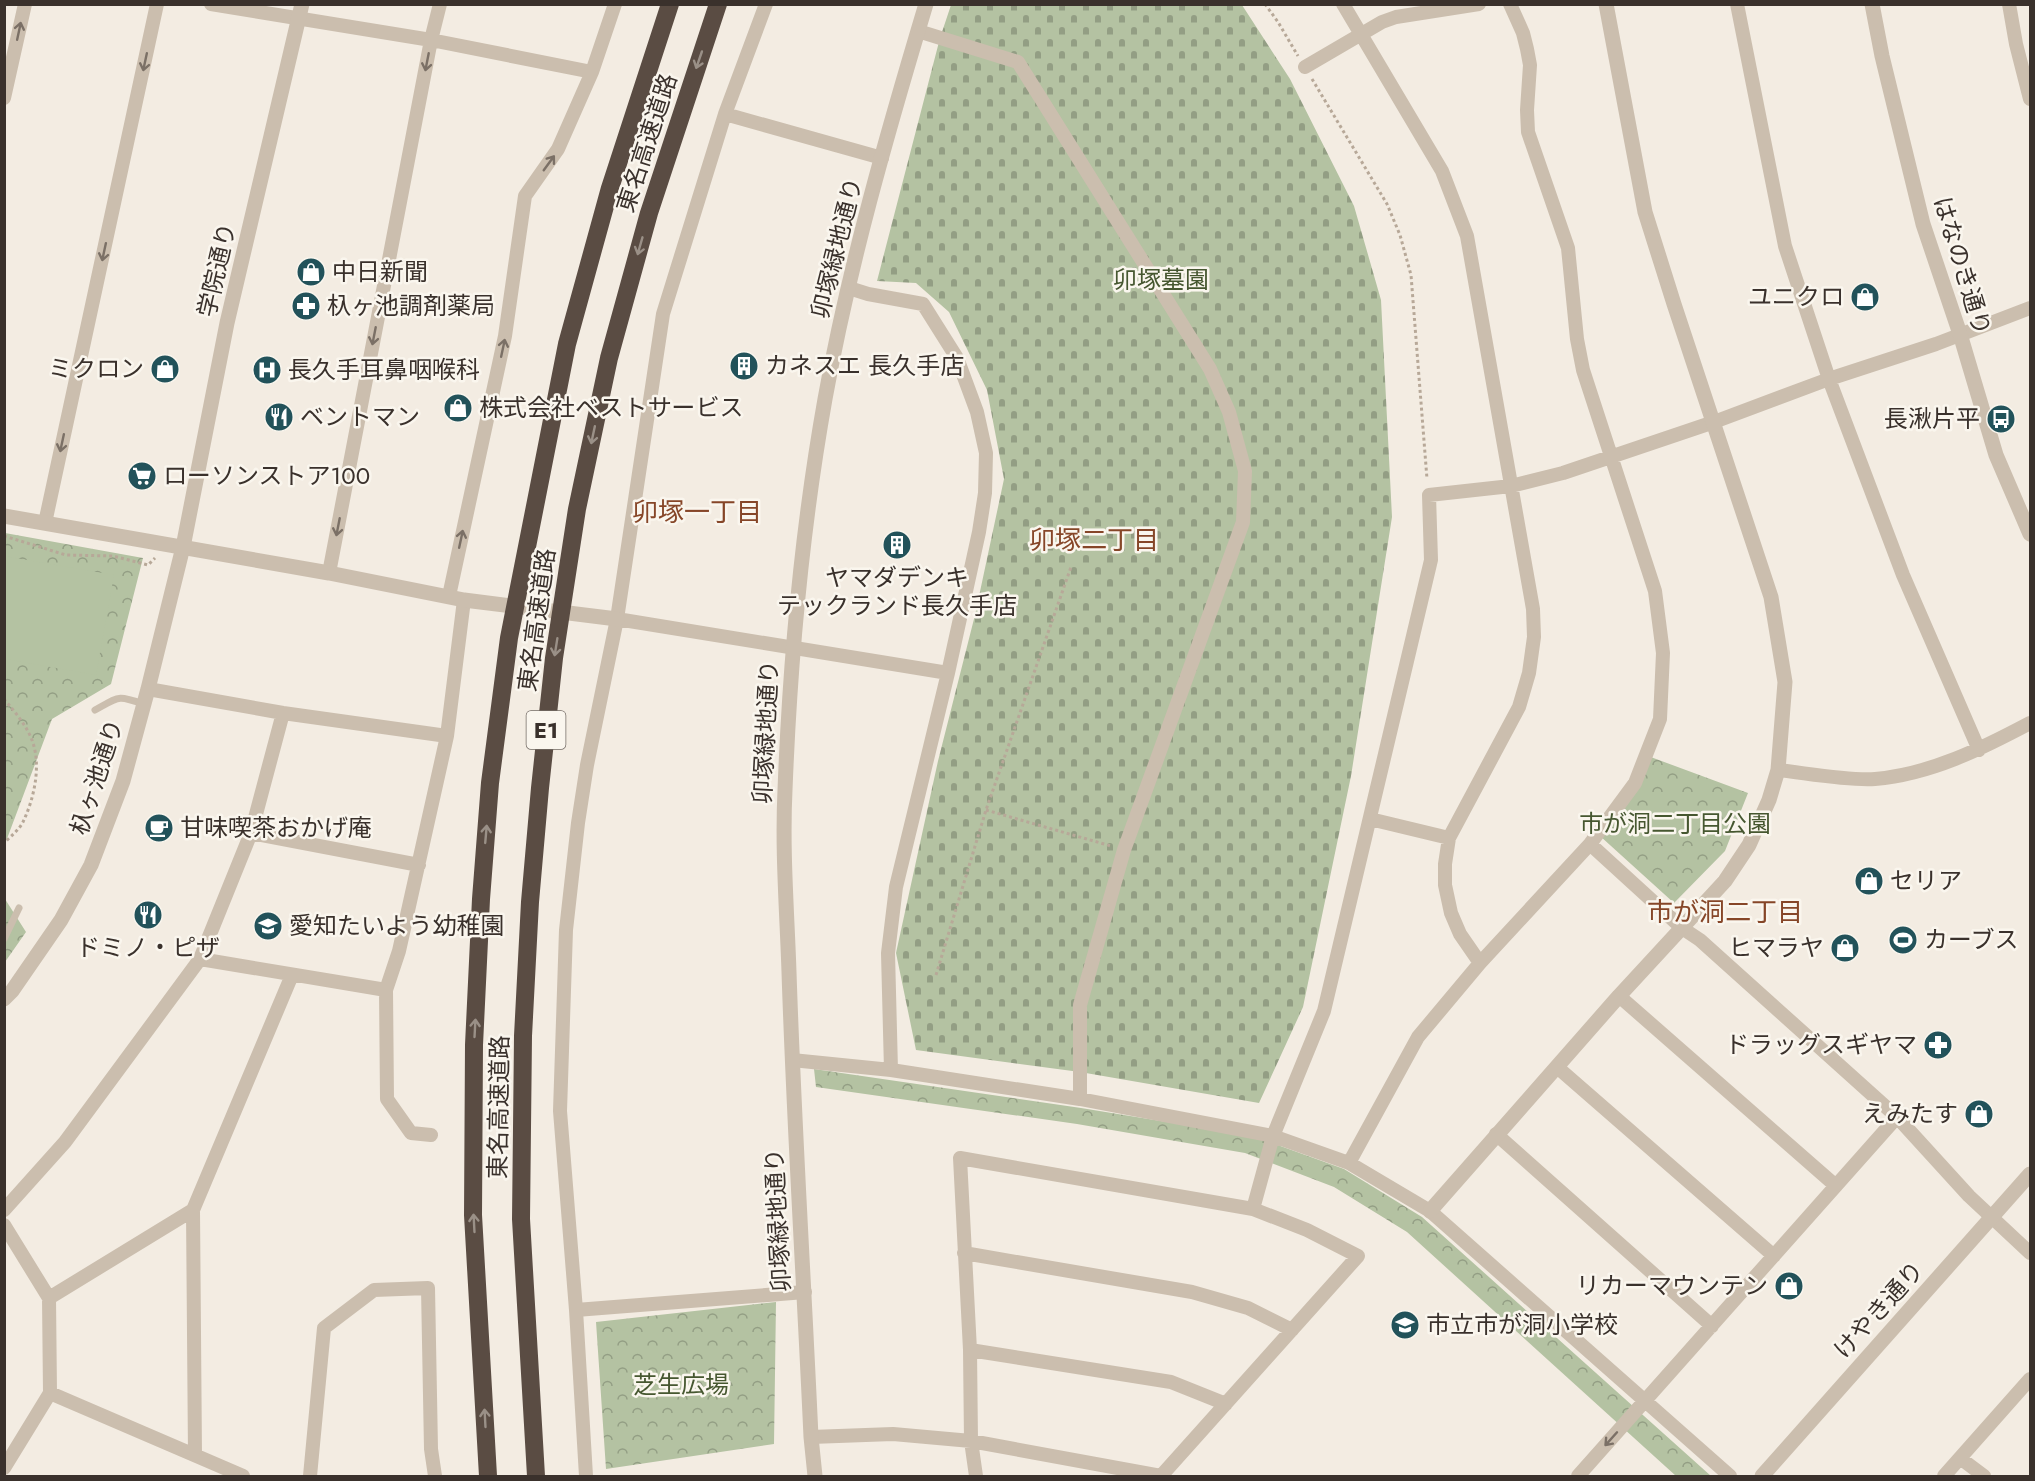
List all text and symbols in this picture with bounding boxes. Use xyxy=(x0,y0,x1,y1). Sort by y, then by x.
one-way arrow xyxy=(14,21,25,41)
one-way arrow xyxy=(693,50,704,69)
one-way arrow xyxy=(139,51,150,71)
one-way arrow xyxy=(421,51,432,71)
street label: 東名高速道路 xyxy=(608,69,685,217)
one-way arrow xyxy=(542,155,555,171)
street label: 卯塚緑地通り xyxy=(802,174,871,322)
street label: はなのき通り xyxy=(1925,192,2000,339)
street label: 学院通り xyxy=(189,219,244,321)
one-way arrow xyxy=(634,236,645,255)
one-way arrow xyxy=(97,243,109,262)
place label: 中日新聞 xyxy=(332,254,428,289)
shop icon: 中日新聞 xyxy=(295,256,327,288)
park label: 卯塚墓園 xyxy=(1113,262,1209,297)
place label: ユニクロ xyxy=(1748,279,1844,314)
shop icon: ユニクロ xyxy=(1849,281,1881,313)
place label: 杁ヶ池調剤薬局 xyxy=(327,288,495,323)
pharmacy icon: 杁ヶ池調剤薬局 xyxy=(290,290,322,322)
one-way arrow xyxy=(368,325,379,345)
one-way arrow xyxy=(497,339,509,358)
place label: カネスエ 長久手店 xyxy=(765,348,964,383)
building icon: カネスエ 長久手店 xyxy=(728,350,760,382)
place label: ミクロン xyxy=(48,351,144,386)
place label: 長久手耳鼻咽喉科 xyxy=(288,352,480,387)
shop icon: ミクロン xyxy=(149,353,181,385)
hospital icon: 長久手耳鼻咽喉科 xyxy=(251,354,283,386)
place label: 株式会社ベストサービス xyxy=(479,390,743,425)
shop icon: 株式会社ベストサービス xyxy=(442,392,474,424)
place label: ベントマン xyxy=(300,399,420,434)
restaurant icon: ベントマン xyxy=(263,401,295,433)
place label: 長湫片平 xyxy=(1884,401,1980,436)
bus stop icon: 長湫片平 xyxy=(1985,403,2017,435)
one-way arrow xyxy=(587,424,598,444)
one-way arrow xyxy=(56,433,67,452)
place label: ローソンストア100 xyxy=(163,458,370,493)
supermarket icon: ローソンストア100 xyxy=(126,460,158,492)
district label: 卯塚一丁目 xyxy=(632,493,762,531)
one-way arrow xyxy=(332,517,343,536)
district label: 卯塚二丁目 xyxy=(1029,521,1159,559)
building icon: ヤマダデンキ テックランド長久手店 xyxy=(881,529,913,561)
one-way arrow xyxy=(456,530,467,549)
street label: 東名高速道路 xyxy=(509,546,564,694)
place label: ヤマダデンキ テックランド長久手店 xyxy=(777,560,1017,623)
one-way arrow xyxy=(550,637,561,657)
street label: 卯塚緑地通り xyxy=(744,659,787,805)
road number: E1 xyxy=(526,711,566,749)
street label: 杁ヶ池通り xyxy=(61,714,132,839)
park label: 市が洞二丁目公園 xyxy=(1579,806,1771,841)
place label: 甘味喫茶おかげ庵 xyxy=(180,810,372,845)
cafe icon: 甘味喫茶おかげ庵 xyxy=(143,812,175,844)
one-way arrow xyxy=(481,824,492,844)
place label: セリア xyxy=(1890,863,1962,898)
shop icon: セリア xyxy=(1853,865,1885,897)
district label: 市が洞二丁目 xyxy=(1647,893,1803,931)
restaurant icon: ドミノ・ピザ xyxy=(132,899,164,931)
place label: 愛知たいよう幼稚園 xyxy=(289,908,505,943)
school or university icon: 愛知たいよう幼稚園 xyxy=(252,910,284,942)
place label: カーブス xyxy=(1924,922,2019,957)
sports icon: カーブス xyxy=(1887,924,1919,956)
place label: ドミノ・ピザ xyxy=(76,930,220,965)
place label: ヒマラヤ xyxy=(1728,930,1824,965)
shop icon: ヒマラヤ xyxy=(1829,932,1861,964)
one-way arrow xyxy=(470,1019,481,1039)
place label: ドラッグスギヤマ xyxy=(1725,1027,1917,1062)
pharmacy icon: ドラッグスギヤマ xyxy=(1922,1029,1954,1061)
street label: 東名高速道路 xyxy=(480,1035,517,1179)
place label: えみたす xyxy=(1862,1096,1958,1131)
shop icon: えみたす xyxy=(1963,1098,1995,1130)
street label: 卯塚緑地通り xyxy=(756,1147,799,1293)
one-way arrow xyxy=(468,1214,479,1234)
street label: けやき通り xyxy=(1825,1253,1932,1366)
place label: リカーマウンテン xyxy=(1576,1268,1768,1303)
shop icon: リカーマウンテン xyxy=(1773,1270,1805,1302)
place label: 市立市が洞小学校 xyxy=(1426,1307,1618,1342)
school or university icon: 市立市が洞小学校 xyxy=(1389,1309,1421,1341)
park label: 芝生広場 xyxy=(633,1367,729,1402)
one-way arrow xyxy=(480,1409,491,1429)
one-way arrow xyxy=(1604,1431,1618,1446)

